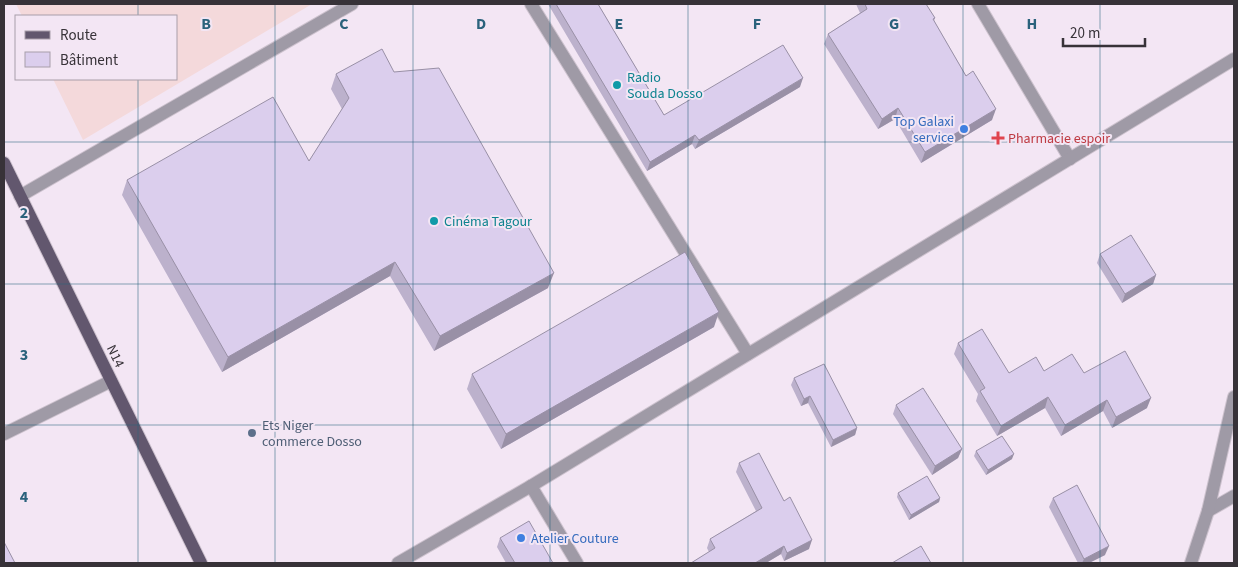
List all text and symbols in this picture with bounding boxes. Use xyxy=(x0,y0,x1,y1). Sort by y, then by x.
text: B xyxy=(201,13,211,35)
text: C xyxy=(339,13,349,35)
text: D xyxy=(476,13,486,35)
text: E xyxy=(615,13,623,35)
text: F xyxy=(753,13,761,35)
text: G xyxy=(889,13,899,35)
text: H xyxy=(1027,13,1037,35)
legend xyxy=(15,15,178,80)
scale bar xyxy=(1063,15,1146,47)
text: 20 m xyxy=(1070,23,1100,44)
text: Route xyxy=(60,25,97,46)
text: Bâtiment xyxy=(60,50,118,71)
place label: Radio Souda Dosso xyxy=(627,68,703,104)
marker: Radio Souda Dosso xyxy=(611,79,623,91)
place label: Top Galaxi service xyxy=(893,112,954,148)
marker: Top Galaxi service xyxy=(958,123,970,135)
place label: Pharmacie espoir xyxy=(1008,129,1110,149)
marker: Pharmacie espoir xyxy=(992,132,1004,144)
text: 2 xyxy=(20,202,28,224)
place label: Cinéma Tagour xyxy=(444,212,532,232)
marker: Cinéma Tagour xyxy=(428,215,440,227)
street label: N14 xyxy=(101,342,129,371)
text: 3 xyxy=(20,344,28,366)
place label: Ets Niger commerce Dosso xyxy=(262,416,362,452)
marker: Ets Niger commerce Dosso xyxy=(246,427,258,439)
text: 4 xyxy=(20,486,29,508)
place label: Atelier Couture xyxy=(531,529,619,549)
marker: Atelier Couture xyxy=(515,532,527,544)

